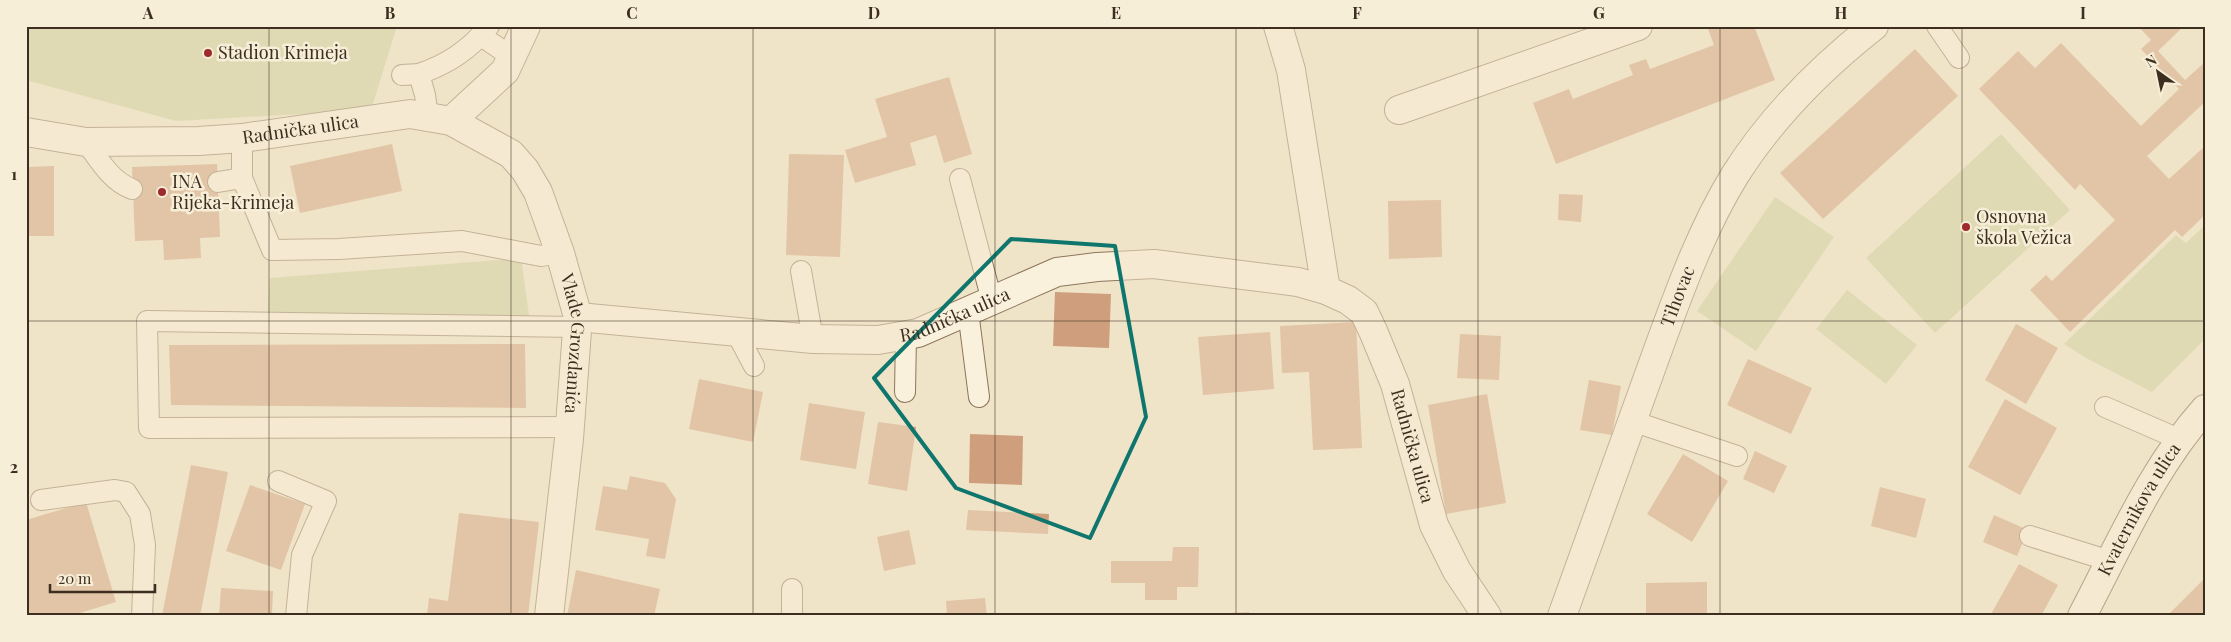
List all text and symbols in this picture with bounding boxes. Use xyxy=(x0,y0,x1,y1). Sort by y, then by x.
text: A xyxy=(142,2,154,23)
text: B xyxy=(385,2,396,23)
text: C xyxy=(626,2,638,23)
text: D xyxy=(868,2,880,23)
text: E xyxy=(1111,2,1121,23)
text: F xyxy=(1352,2,1362,23)
text: G xyxy=(1593,2,1605,23)
text: H xyxy=(1835,2,1848,23)
text: I xyxy=(2080,2,2086,23)
place label: Stadion Krimeja xyxy=(218,40,348,64)
marker: Stadion Krimeja xyxy=(202,47,214,59)
north arrow xyxy=(2134,48,2184,98)
text: N xyxy=(2141,50,2160,71)
street label: Radnička ulica xyxy=(240,108,360,149)
text: 1 xyxy=(11,163,17,184)
place label: INA Rijeka-Krimeja xyxy=(172,169,294,214)
marker: INA Rijeka-Krimeja xyxy=(156,186,168,198)
place label: Osnovna škola Vežica xyxy=(1976,204,2072,249)
marker: Osnovna škola Vežica xyxy=(1960,221,1972,233)
street label: Tihovac xyxy=(1654,262,1700,330)
street label: Vlade Grozdanića xyxy=(555,270,591,415)
street label: Radnička ulica xyxy=(898,281,1013,347)
street label: Radnička ulica xyxy=(1386,386,1440,506)
street label: Kvaternikova ulica xyxy=(2092,438,2185,580)
text: 2 xyxy=(10,456,18,477)
scale bar xyxy=(50,562,155,594)
text: 20 m xyxy=(58,568,92,588)

